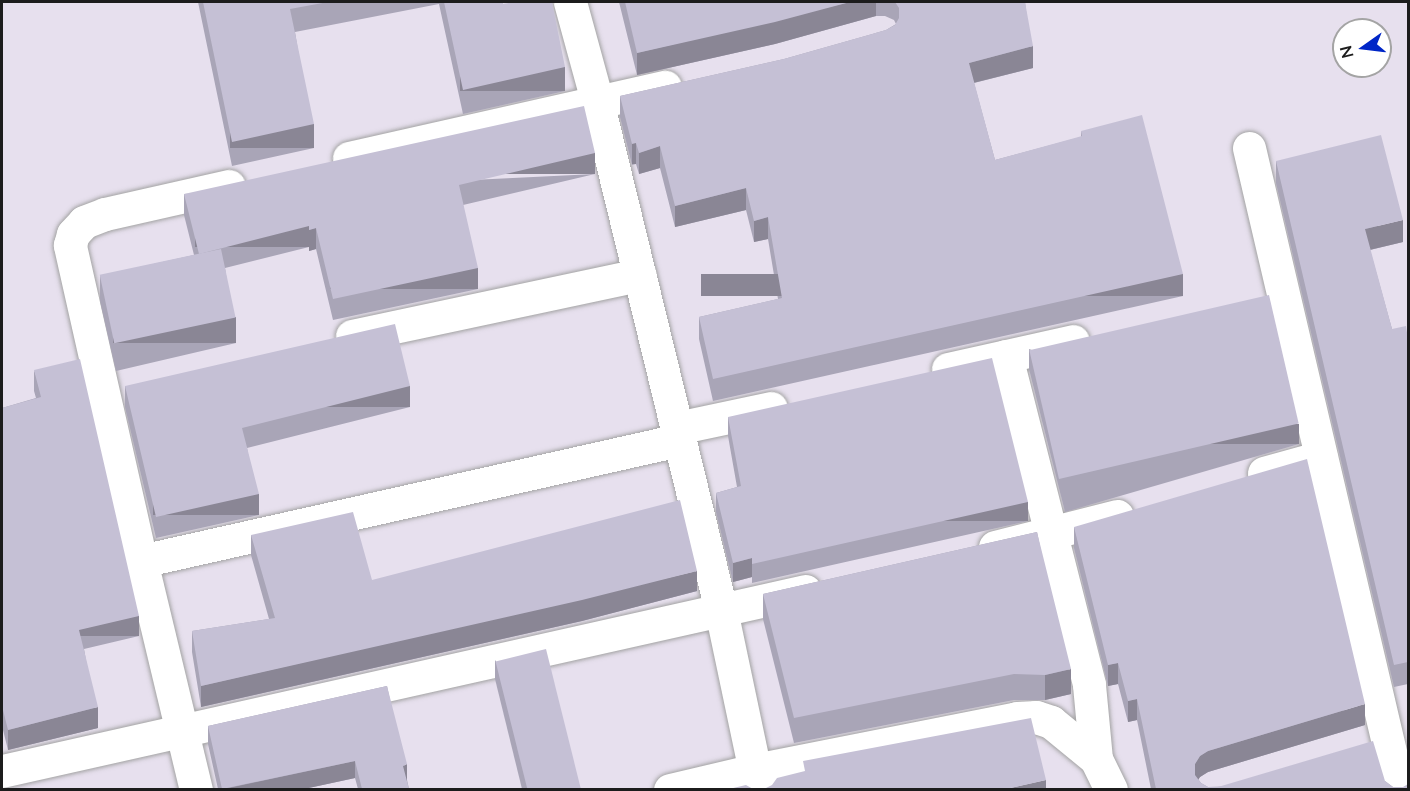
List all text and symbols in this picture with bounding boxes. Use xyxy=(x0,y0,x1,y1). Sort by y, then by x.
north arrow xyxy=(1332,18,1392,78)
text: N xyxy=(1335,44,1357,60)

